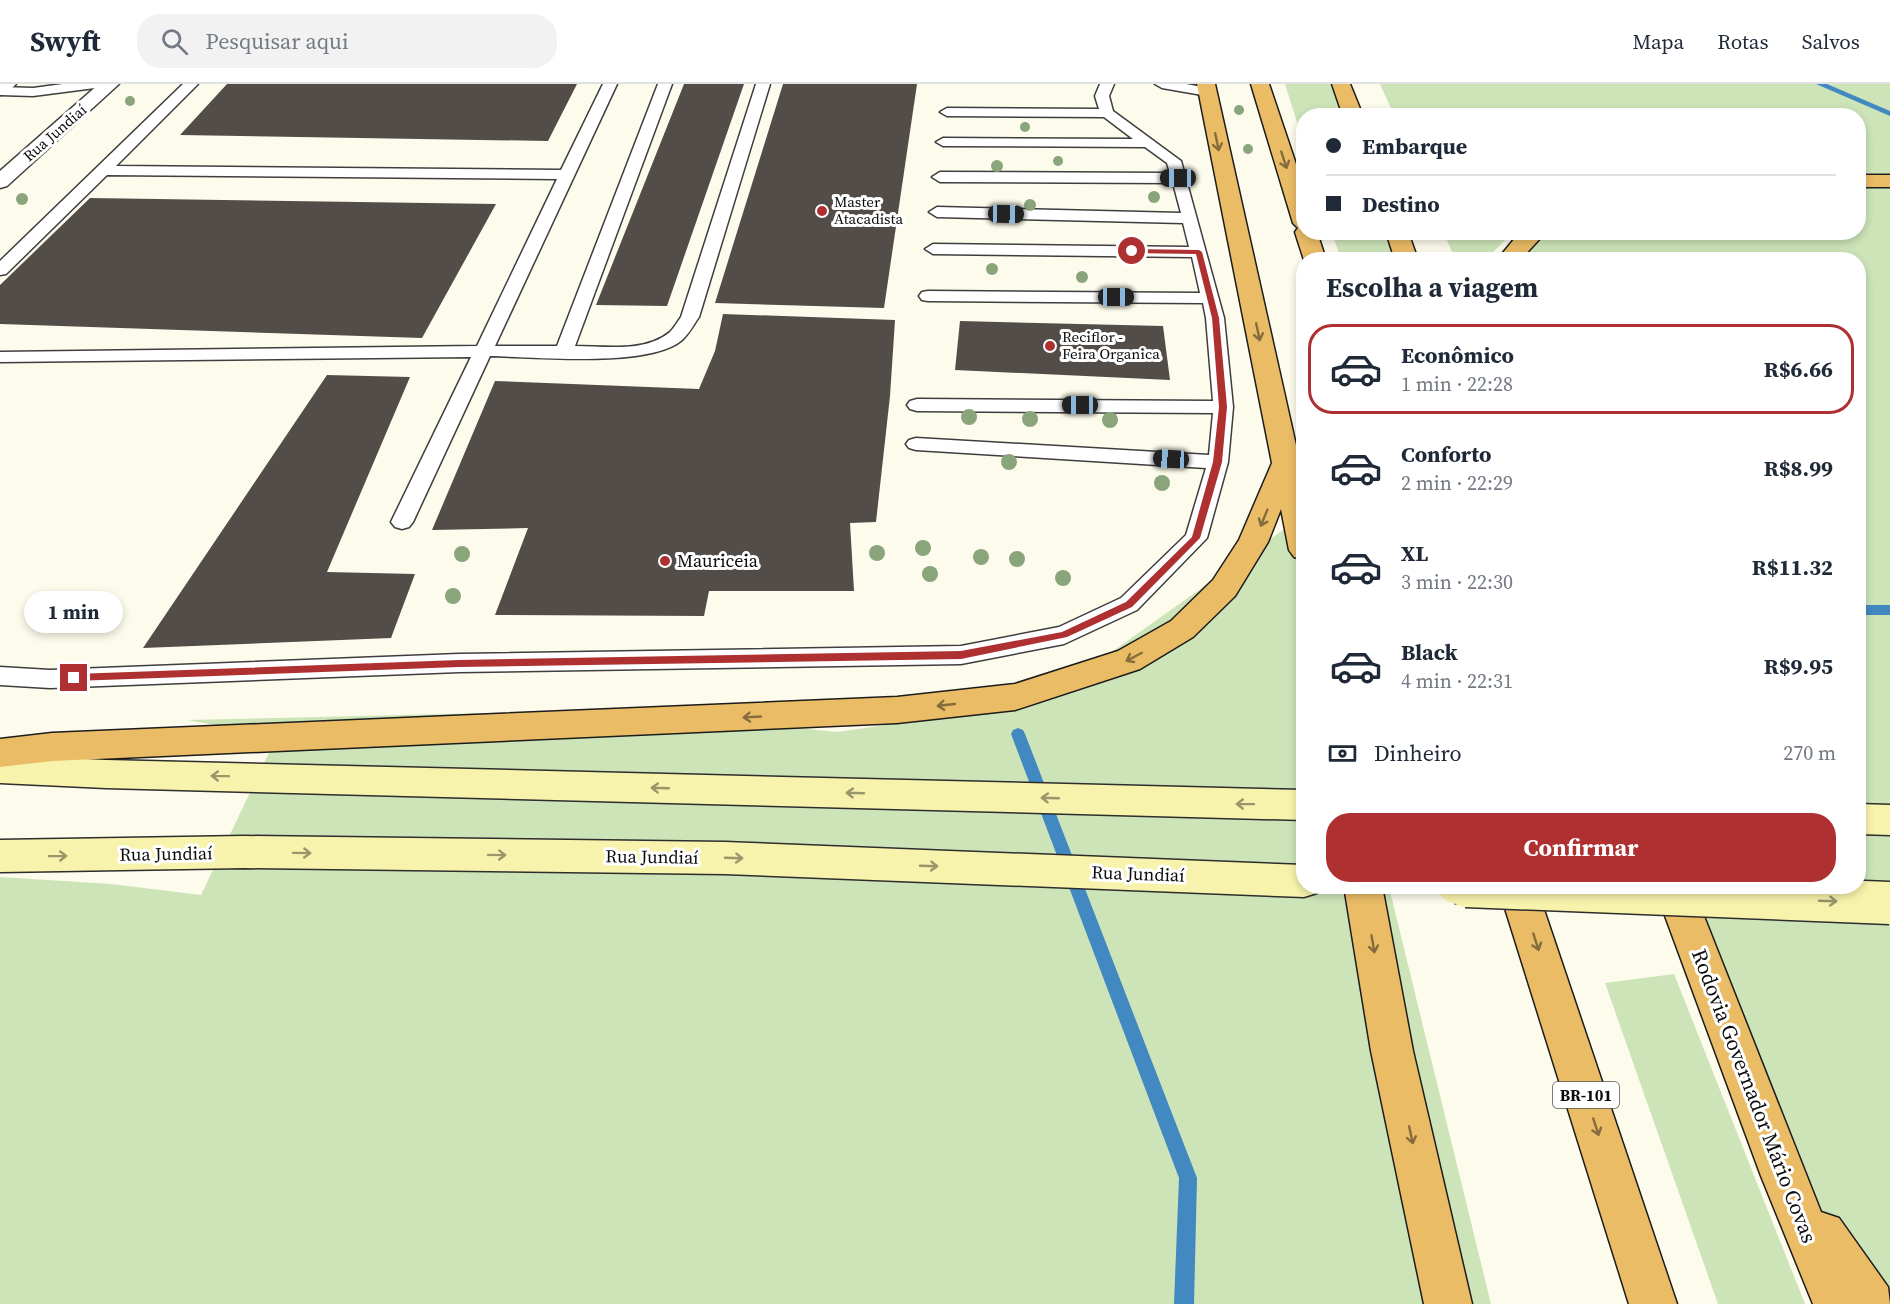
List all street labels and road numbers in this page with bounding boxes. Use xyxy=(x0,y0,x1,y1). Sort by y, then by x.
street label: Rua Jundiaí xyxy=(19,99,91,166)
street label: Rua Jundiaí xyxy=(119,840,213,867)
street label: Rua Jundiaí xyxy=(605,843,699,870)
street label: Rua Jundiaí xyxy=(1091,859,1185,888)
street label: Rodovia Governador Mário Covas xyxy=(1685,945,1824,1247)
road number: BR-101 xyxy=(1553,1082,1619,1108)

